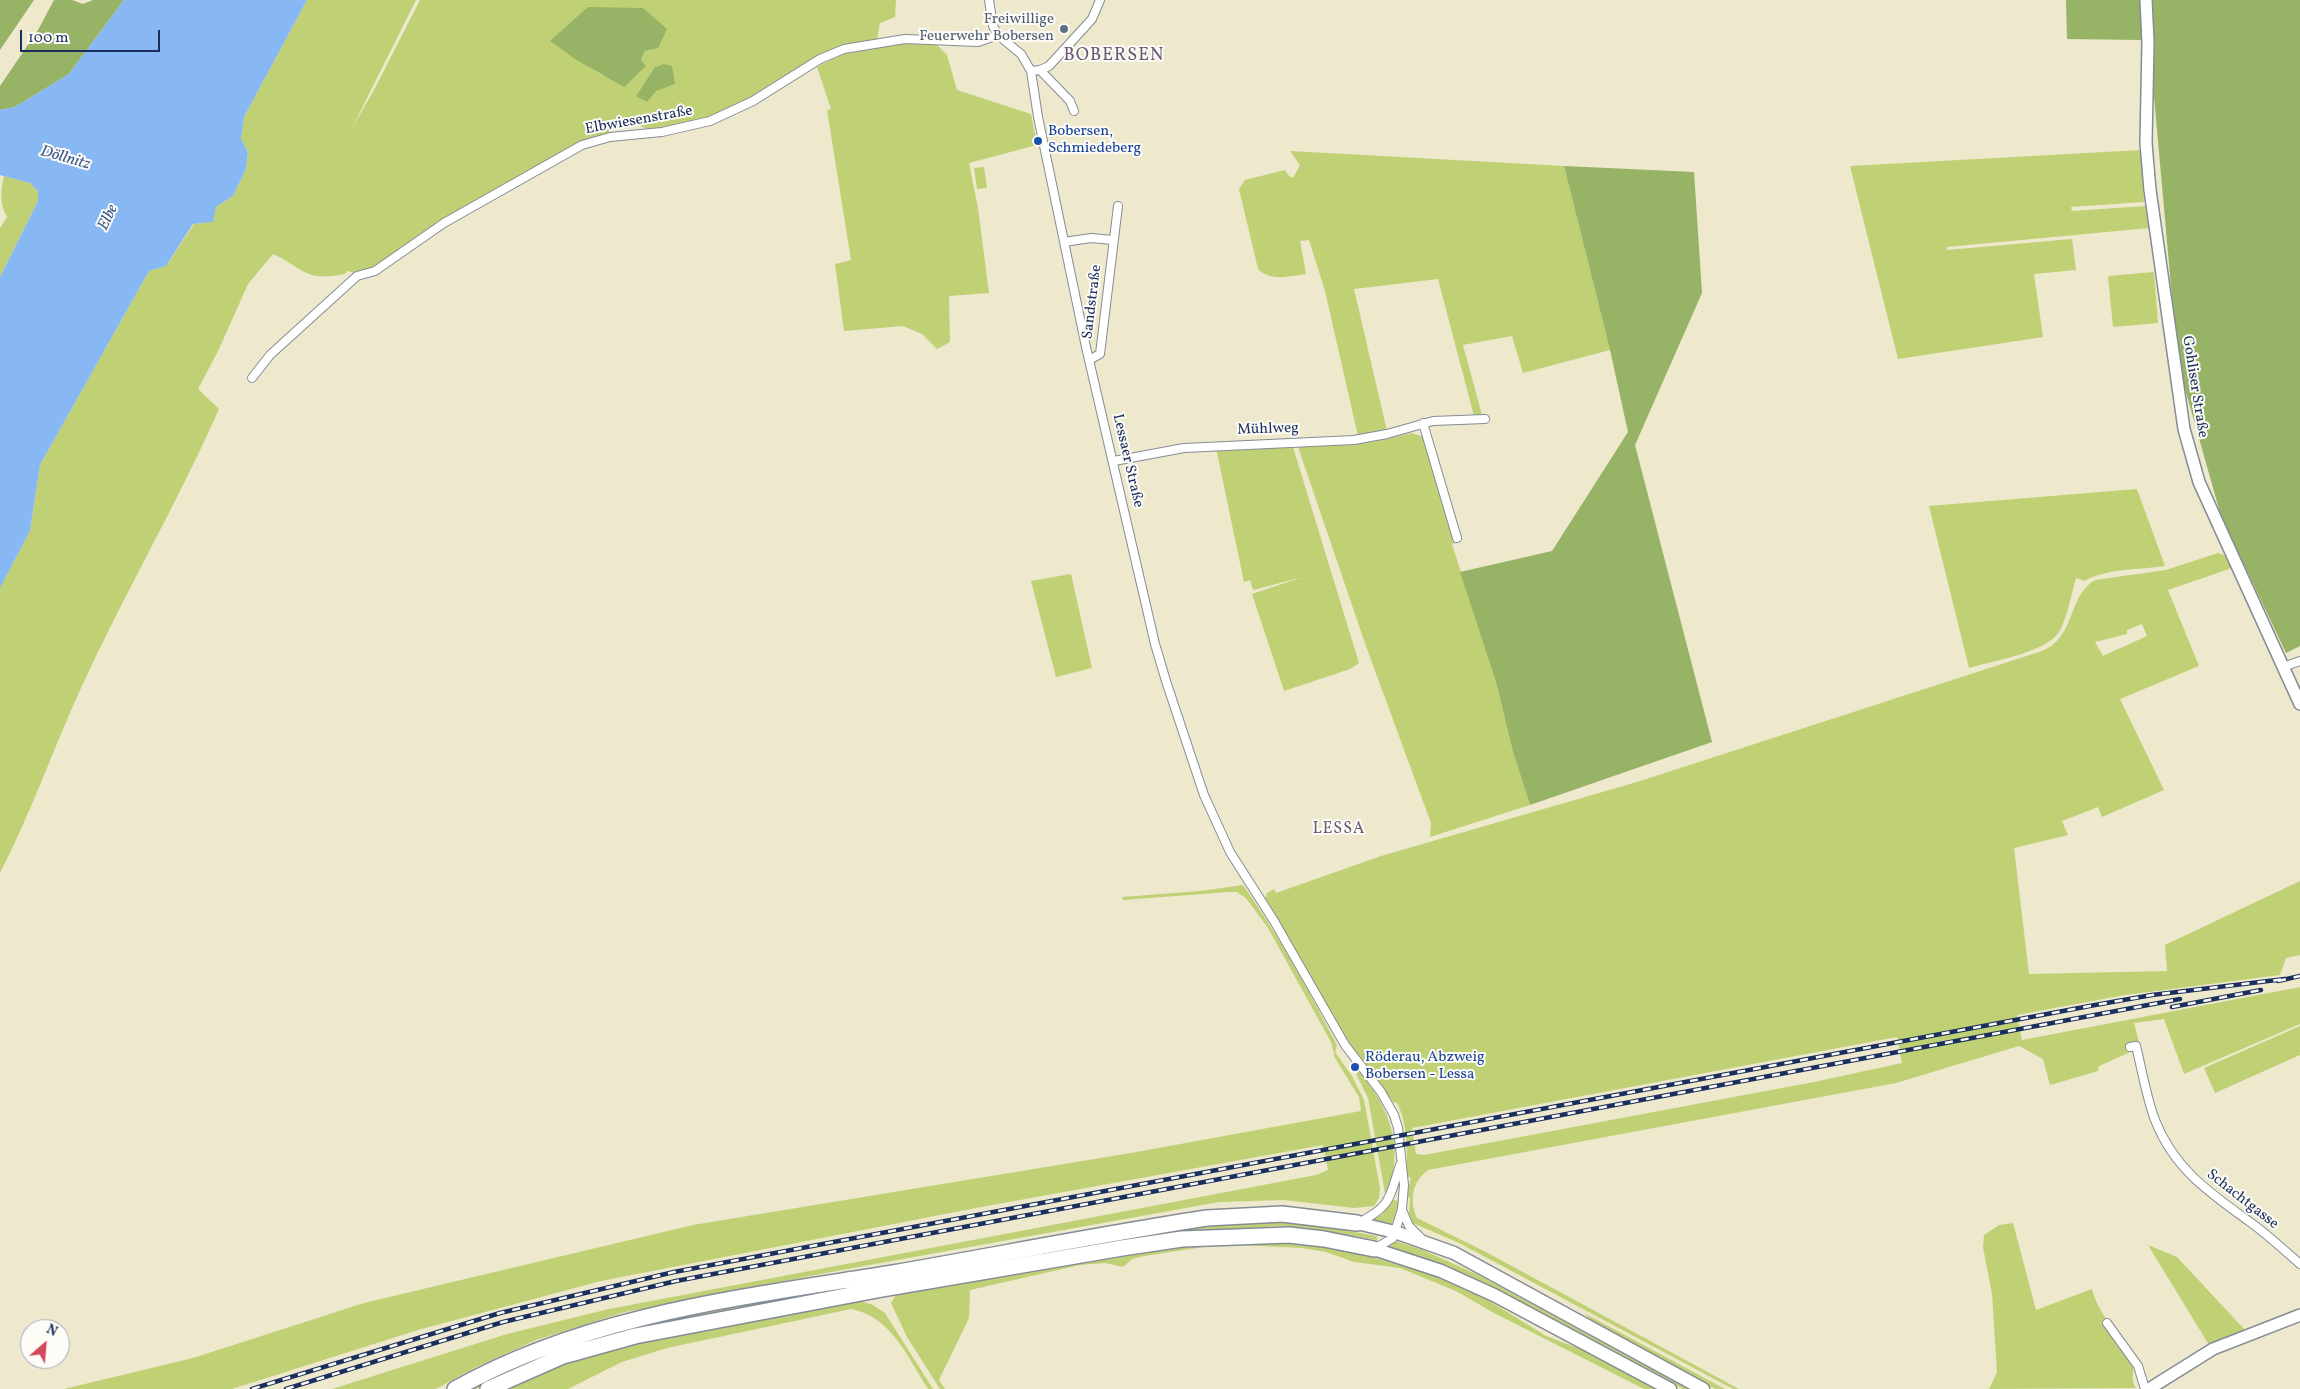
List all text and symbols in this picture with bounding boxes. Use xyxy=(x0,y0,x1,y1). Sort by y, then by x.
place label: Freiwillige Feuerwehr Bobersen xyxy=(919,11,1054,46)
scale bar xyxy=(22,20,162,52)
marker: Freiwillige Feuerwehr Bobersen xyxy=(1058,23,1070,35)
text: 100 m xyxy=(28,28,68,49)
district label: BOBERSEN xyxy=(1063,46,1165,68)
street label: Elbwiesenstraße xyxy=(584,103,694,139)
place label: Bobersen, Schmiedeberg xyxy=(1048,123,1141,158)
marker: Bobersen, Schmiedeberg xyxy=(1032,135,1044,147)
water label: Döllnitz xyxy=(38,143,92,175)
water label: Elbe xyxy=(95,202,123,234)
street label: Sandstraße xyxy=(1080,264,1106,340)
street label: Gohliser Straße xyxy=(2177,335,2211,439)
street label: Lessaer Straße xyxy=(1107,412,1147,510)
street label: Mühlweg xyxy=(1237,420,1299,440)
district label: LESSA xyxy=(1312,820,1366,840)
place label: Röderau, Abzweig Bobersen - Lessa xyxy=(1365,1049,1485,1084)
marker: Röderau, Abzweig Bobersen - Lessa xyxy=(1349,1061,1361,1073)
street label: Schachtgasse xyxy=(2202,1166,2282,1234)
north arrow xyxy=(20,1319,70,1369)
text: N xyxy=(43,1320,60,1342)

